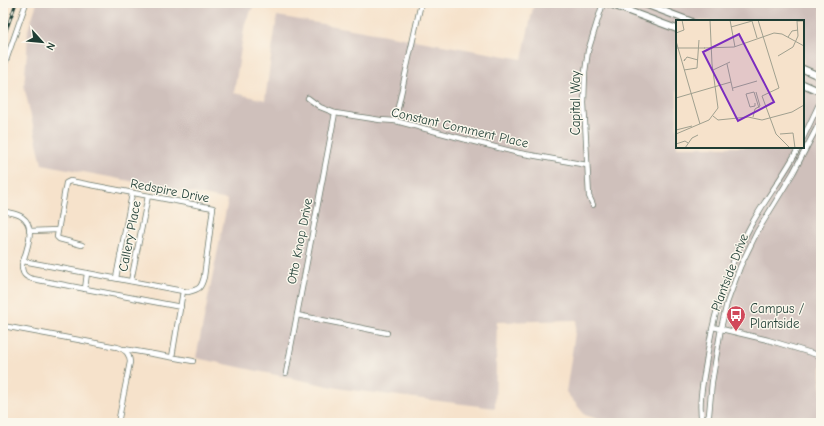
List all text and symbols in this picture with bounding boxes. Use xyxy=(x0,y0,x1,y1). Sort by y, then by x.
inset map xyxy=(676,20,804,148)
north arrow xyxy=(22,22,62,62)
text: N xyxy=(43,40,58,52)
street label: Capital Way xyxy=(568,70,583,135)
street label: Constant Comment Place xyxy=(390,104,530,151)
street label: Redspire Drive xyxy=(129,175,211,206)
street label: Otto Knop Drive xyxy=(284,196,315,285)
street label: Callery Place xyxy=(115,199,144,273)
street label: Plantside Drive xyxy=(708,231,751,313)
place label: Campus / Plantside xyxy=(750,301,805,331)
bus stop icon: Campus / Plantside xyxy=(725,304,747,332)

